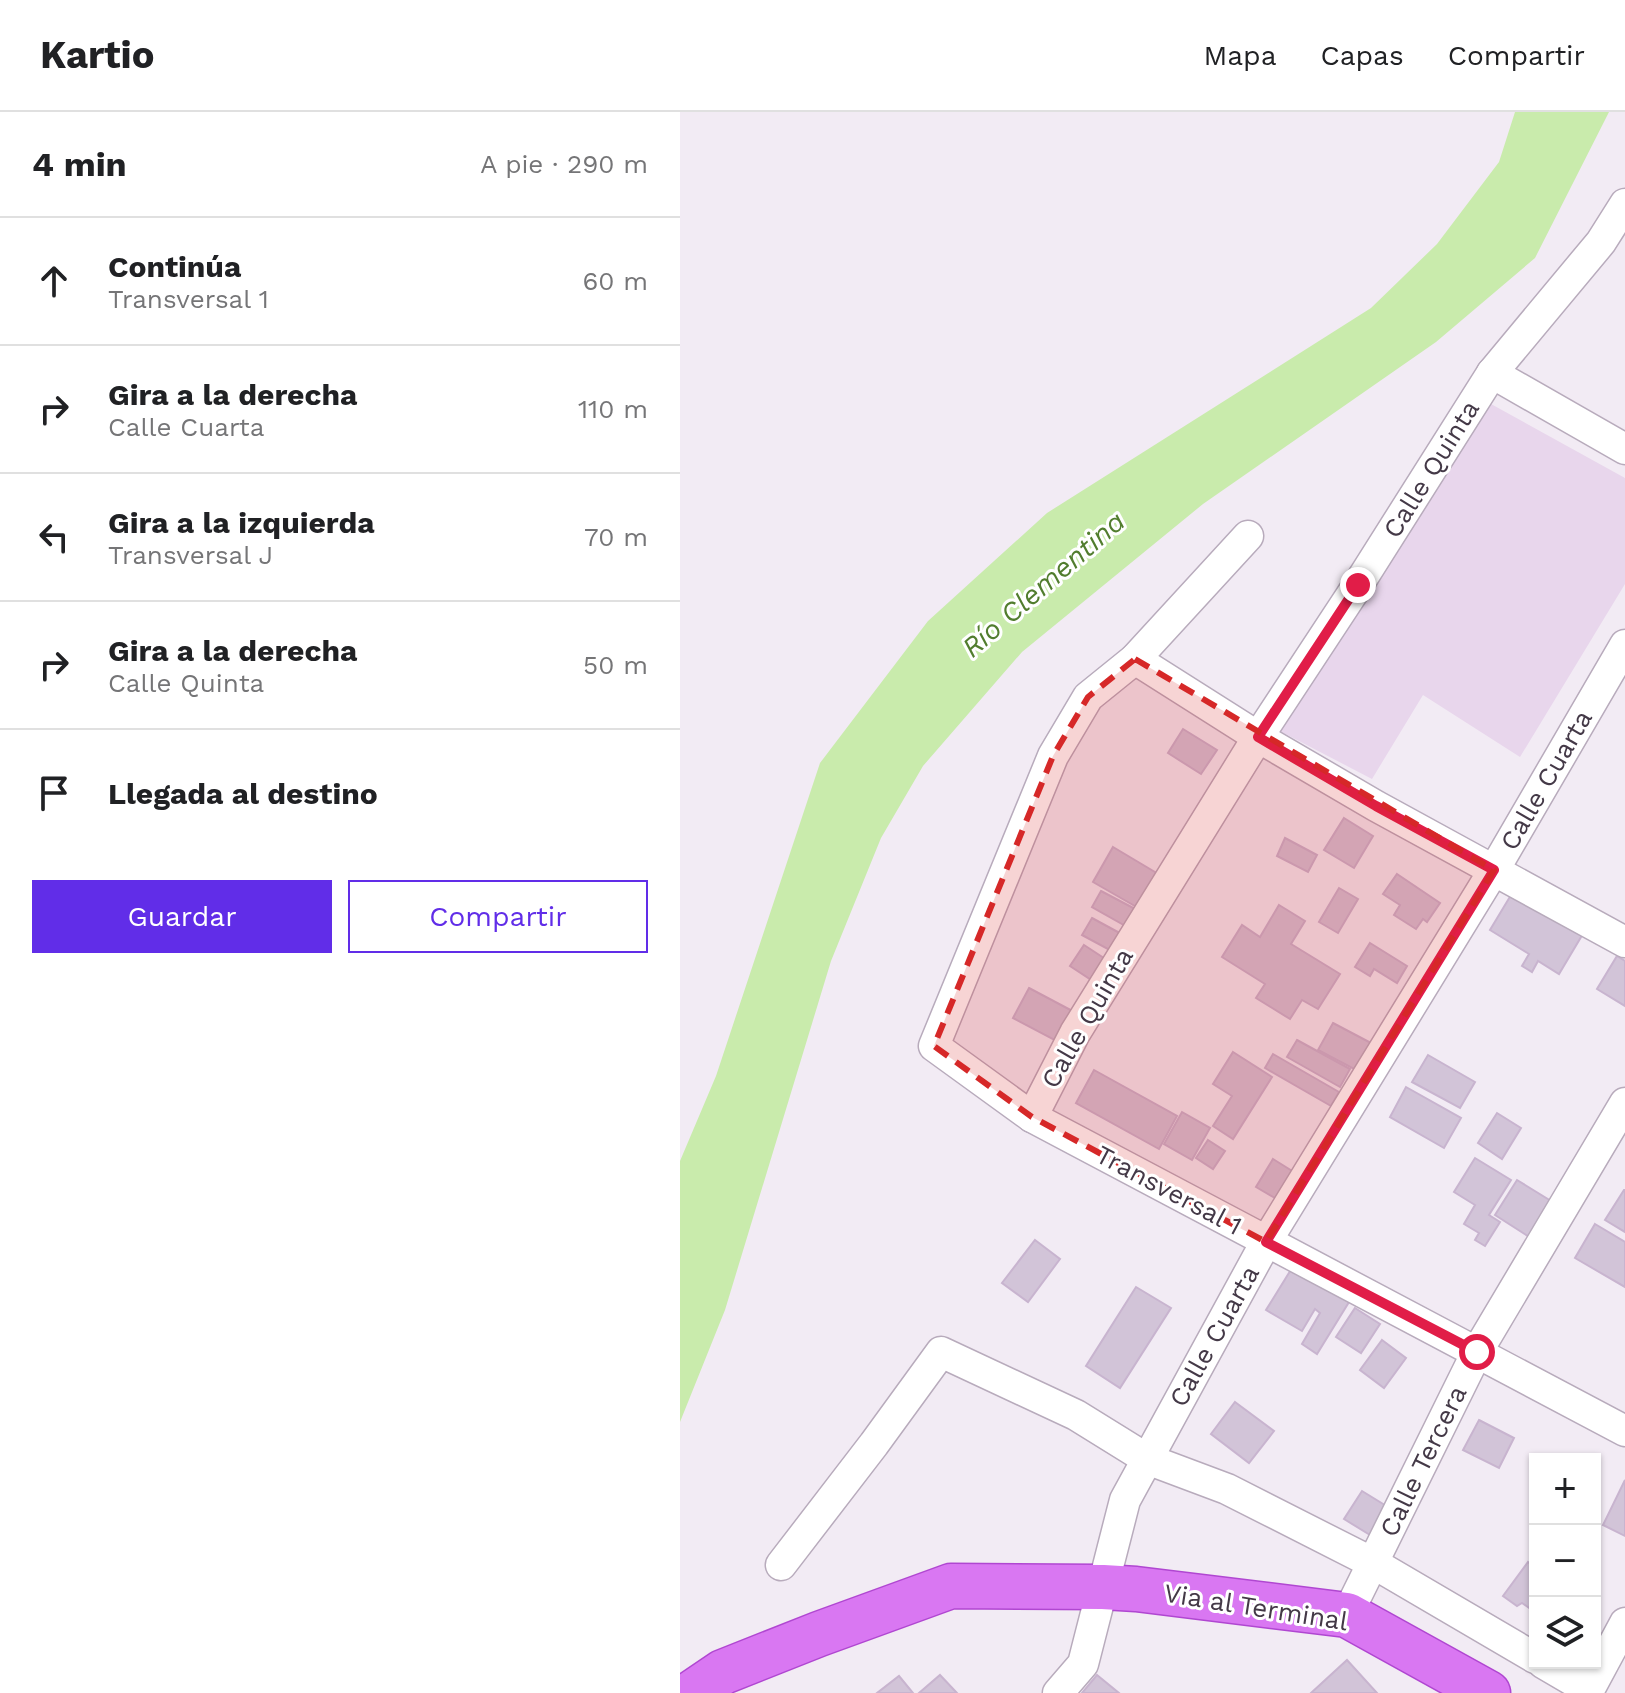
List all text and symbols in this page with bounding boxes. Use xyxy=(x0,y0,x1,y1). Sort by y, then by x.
text: Kartio xyxy=(40,33,154,77)
text: Mapa xyxy=(1203,39,1276,72)
text: Capas xyxy=(1320,39,1404,72)
text: Compartir xyxy=(1448,39,1585,72)
text: 4 min xyxy=(32,144,127,184)
text: A pie · 290 m xyxy=(480,149,648,179)
text: Continúa xyxy=(108,249,241,284)
icon: ahead xyxy=(32,259,76,303)
text: 60 m xyxy=(582,266,648,296)
text: Transversal 1 xyxy=(108,284,269,314)
text: Gira a la derecha xyxy=(108,377,357,412)
icon: right xyxy=(32,387,76,431)
text: 110 m xyxy=(578,394,648,424)
street label: Calle Quinta xyxy=(1377,395,1485,543)
text: Calle Cuarta xyxy=(108,412,264,442)
text: Gira a la izquierda xyxy=(108,505,375,540)
water label: Río Clementina xyxy=(955,505,1132,664)
icon: left xyxy=(32,515,76,559)
text: 70 m xyxy=(584,522,648,552)
text: Transversal J xyxy=(108,540,273,570)
route end xyxy=(1340,567,1376,603)
text: Gira a la derecha xyxy=(108,633,357,668)
icon: right xyxy=(32,643,76,687)
text: 50 m xyxy=(583,650,648,680)
text: Calle Quinta xyxy=(108,668,264,698)
street label: Calle Cuarta xyxy=(1494,705,1598,855)
icon: arrive xyxy=(32,771,76,815)
text: Llegada al destino xyxy=(108,776,378,811)
button: Guardar xyxy=(32,880,332,953)
button: Compartir xyxy=(348,880,648,953)
street label: Calle Quinta xyxy=(1035,943,1139,1093)
street label: Transversal 1 xyxy=(1091,1139,1247,1241)
street label: Calle Cuarta xyxy=(1163,1260,1265,1412)
route start xyxy=(1459,1334,1495,1370)
street label: Calle Tercera xyxy=(1374,1380,1473,1541)
map controls xyxy=(1529,1453,1601,1669)
button: + xyxy=(1529,1453,1601,1525)
button: − xyxy=(1529,1525,1601,1597)
street label: Via al Terminal xyxy=(1162,1578,1350,1636)
button: layers xyxy=(1529,1597,1601,1669)

